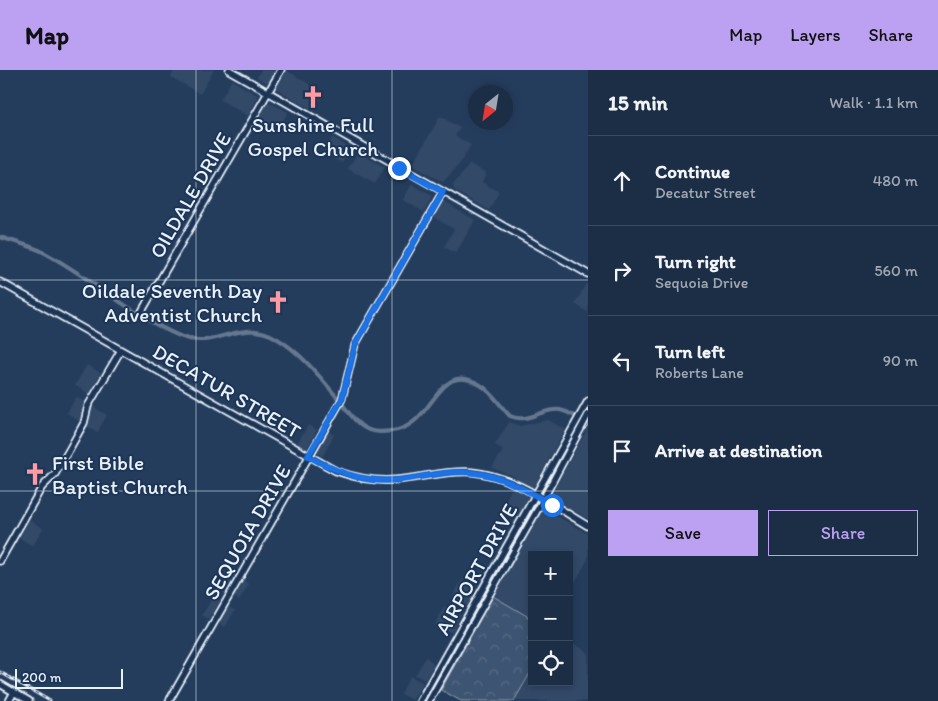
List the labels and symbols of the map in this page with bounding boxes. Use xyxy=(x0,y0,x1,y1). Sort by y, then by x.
church icon: Sunshine Full Gospel Church xyxy=(300,84,326,110)
north arrow xyxy=(468,85,513,130)
place label: Sunshine Full Gospel Church xyxy=(247,112,379,161)
street label: OILDALE DRIVE xyxy=(144,128,236,262)
route end xyxy=(388,157,411,180)
place label: Oildale Seventh Day Adventist Church xyxy=(82,278,263,327)
church icon: Oildale Seventh Day Adventist Church xyxy=(265,289,291,315)
street label: DECATUR STREET xyxy=(148,338,306,444)
place label: First Bible Baptist Church xyxy=(52,450,188,499)
street label: SEQUOIA DRIVE xyxy=(198,460,296,604)
church icon: First Bible Baptist Church xyxy=(22,461,48,487)
route start xyxy=(541,494,564,517)
street label: AIRPORT DRIVE xyxy=(430,499,523,639)
scale bar xyxy=(15,666,122,689)

